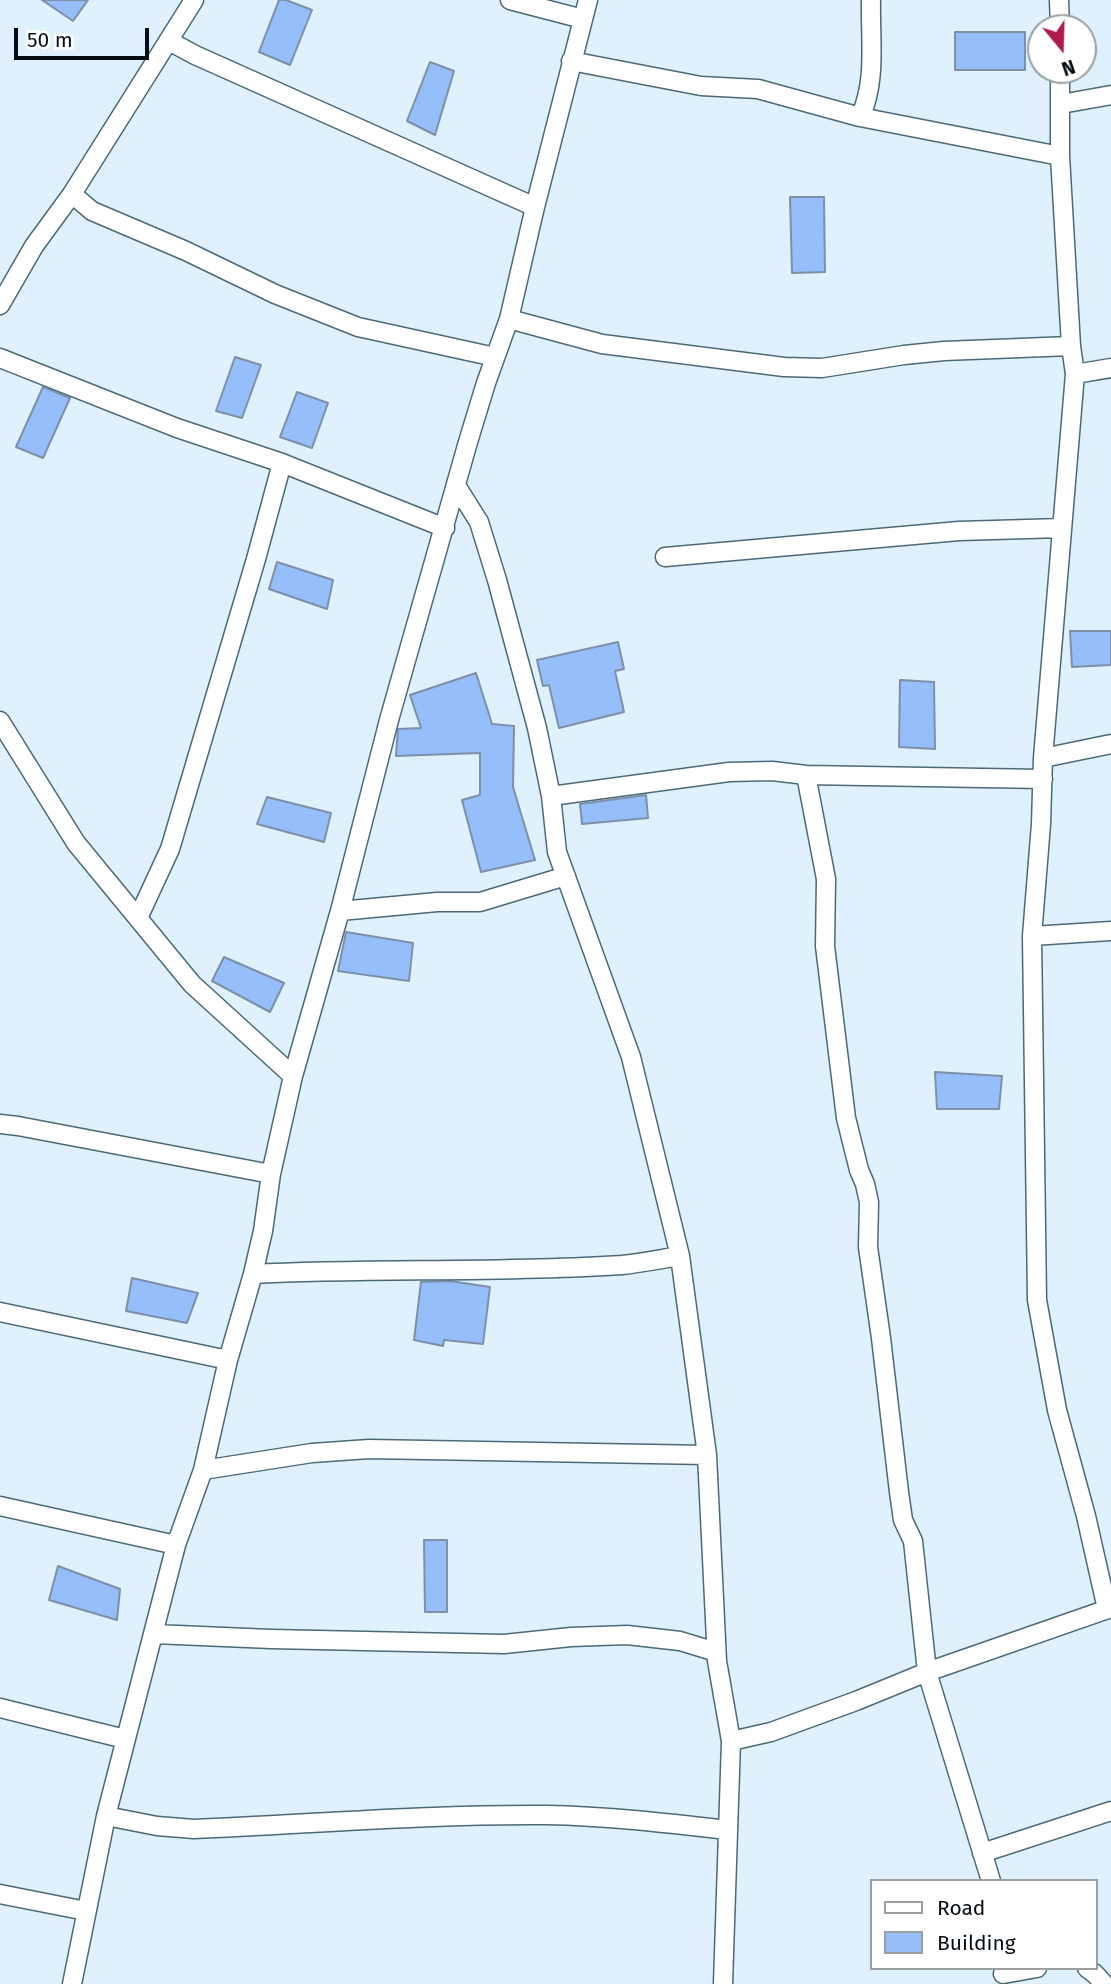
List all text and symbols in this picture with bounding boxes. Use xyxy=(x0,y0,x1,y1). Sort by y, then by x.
scale bar xyxy=(18,14,152,58)
north arrow xyxy=(1027,14,1097,84)
text: 50 m xyxy=(27,27,73,53)
text: N xyxy=(1059,55,1078,80)
legend xyxy=(870,1879,1097,1970)
text: Road xyxy=(937,1895,985,1921)
text: Building xyxy=(937,1930,1016,1956)

